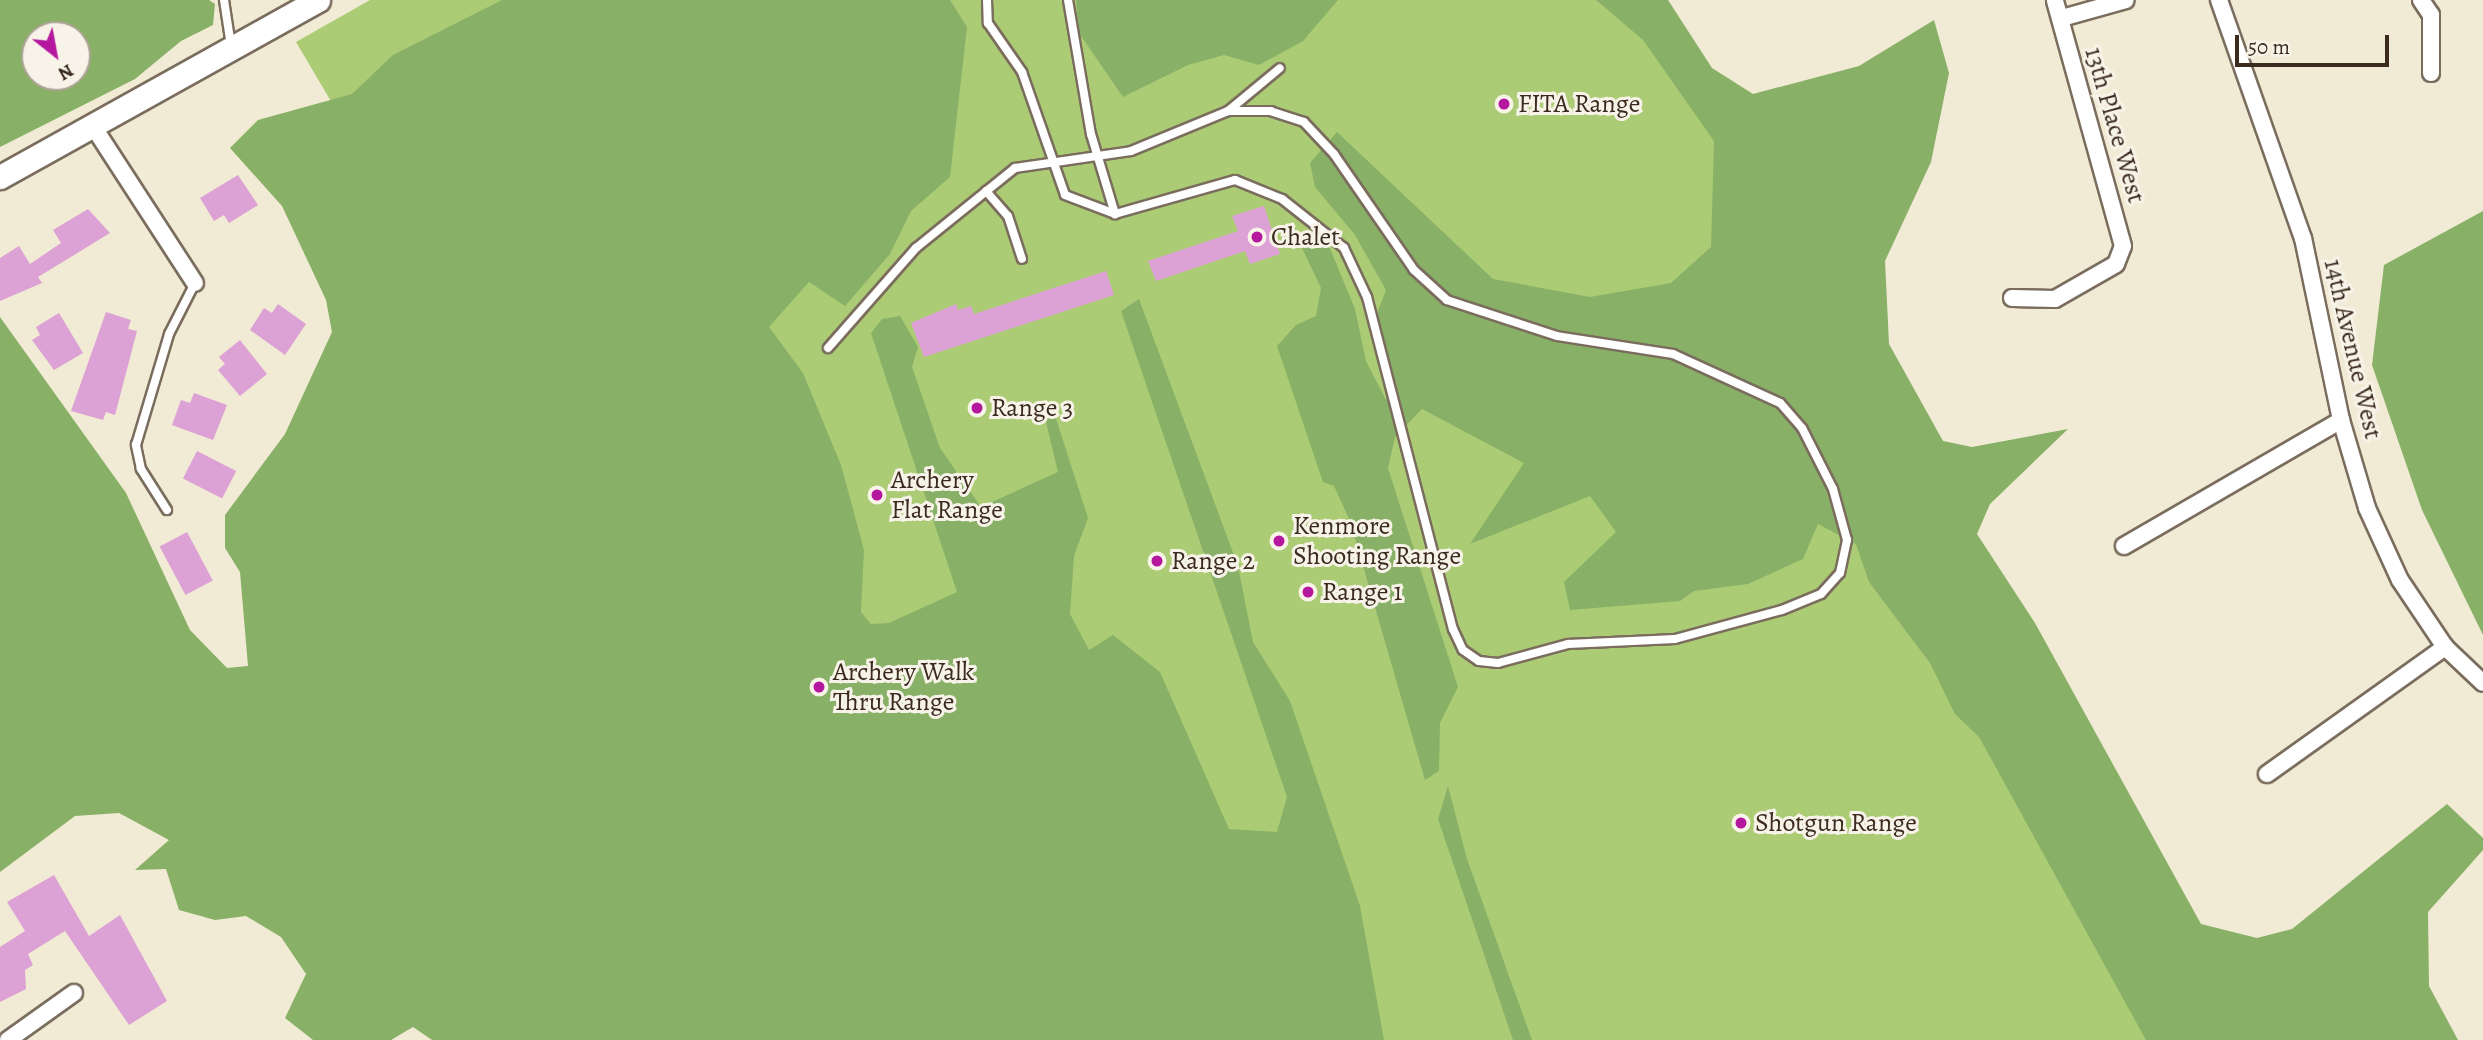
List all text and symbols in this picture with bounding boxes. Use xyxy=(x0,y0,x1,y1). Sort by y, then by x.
north arrow xyxy=(21,21,91,91)
scale bar xyxy=(2238,21,2392,65)
text: 50 m xyxy=(2248,33,2290,61)
street label: 13th Place West xyxy=(2078,44,2152,206)
text: N xyxy=(53,58,78,87)
place label: FITA Range xyxy=(1518,88,1640,120)
marker: FITA Range xyxy=(1496,96,1512,112)
place label: Chalet xyxy=(1271,221,1340,253)
marker: Chalet xyxy=(1249,229,1265,245)
street label: 14th Avenue West xyxy=(2317,256,2389,442)
place label: Range 3 xyxy=(991,392,1073,424)
marker: Range 3 xyxy=(969,400,985,416)
place label: Archery Flat Range xyxy=(891,464,1003,526)
marker: Archery Flat Range xyxy=(869,487,885,503)
place label: Kenmore Shooting Range xyxy=(1293,510,1461,572)
marker: Kenmore Shooting Range xyxy=(1271,533,1287,549)
place label: Range 2 xyxy=(1171,545,1255,577)
marker: Range 2 xyxy=(1149,553,1165,569)
place label: Range 1 xyxy=(1322,576,1402,608)
marker: Range 1 xyxy=(1300,584,1316,600)
place label: Archery Walk Thru Range xyxy=(833,656,975,718)
marker: Archery Walk Thru Range xyxy=(811,679,827,695)
place label: Shotgun Range xyxy=(1755,807,1917,839)
marker: Shotgun Range xyxy=(1733,815,1749,831)

